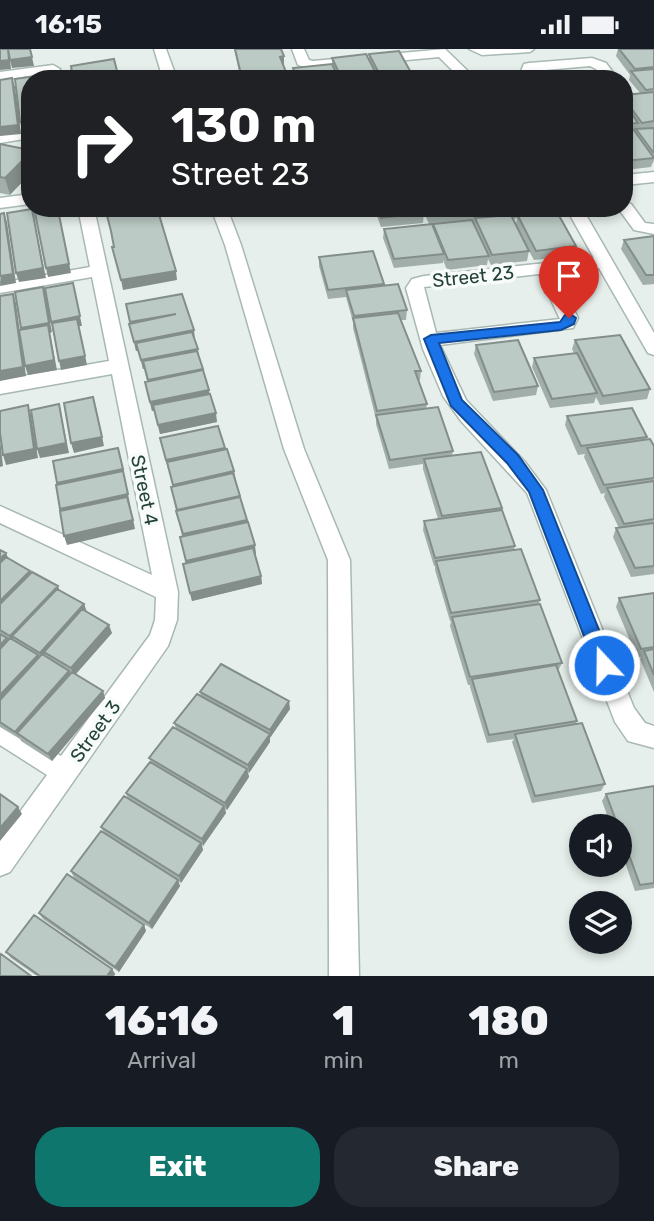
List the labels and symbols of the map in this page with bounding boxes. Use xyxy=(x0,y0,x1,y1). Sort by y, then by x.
pin xyxy=(539,246,599,318)
street label: Street 23 xyxy=(431,261,515,292)
street label: Street 4 xyxy=(126,453,163,528)
position arrow xyxy=(567,628,641,702)
street label: Street 3 xyxy=(65,696,126,767)

